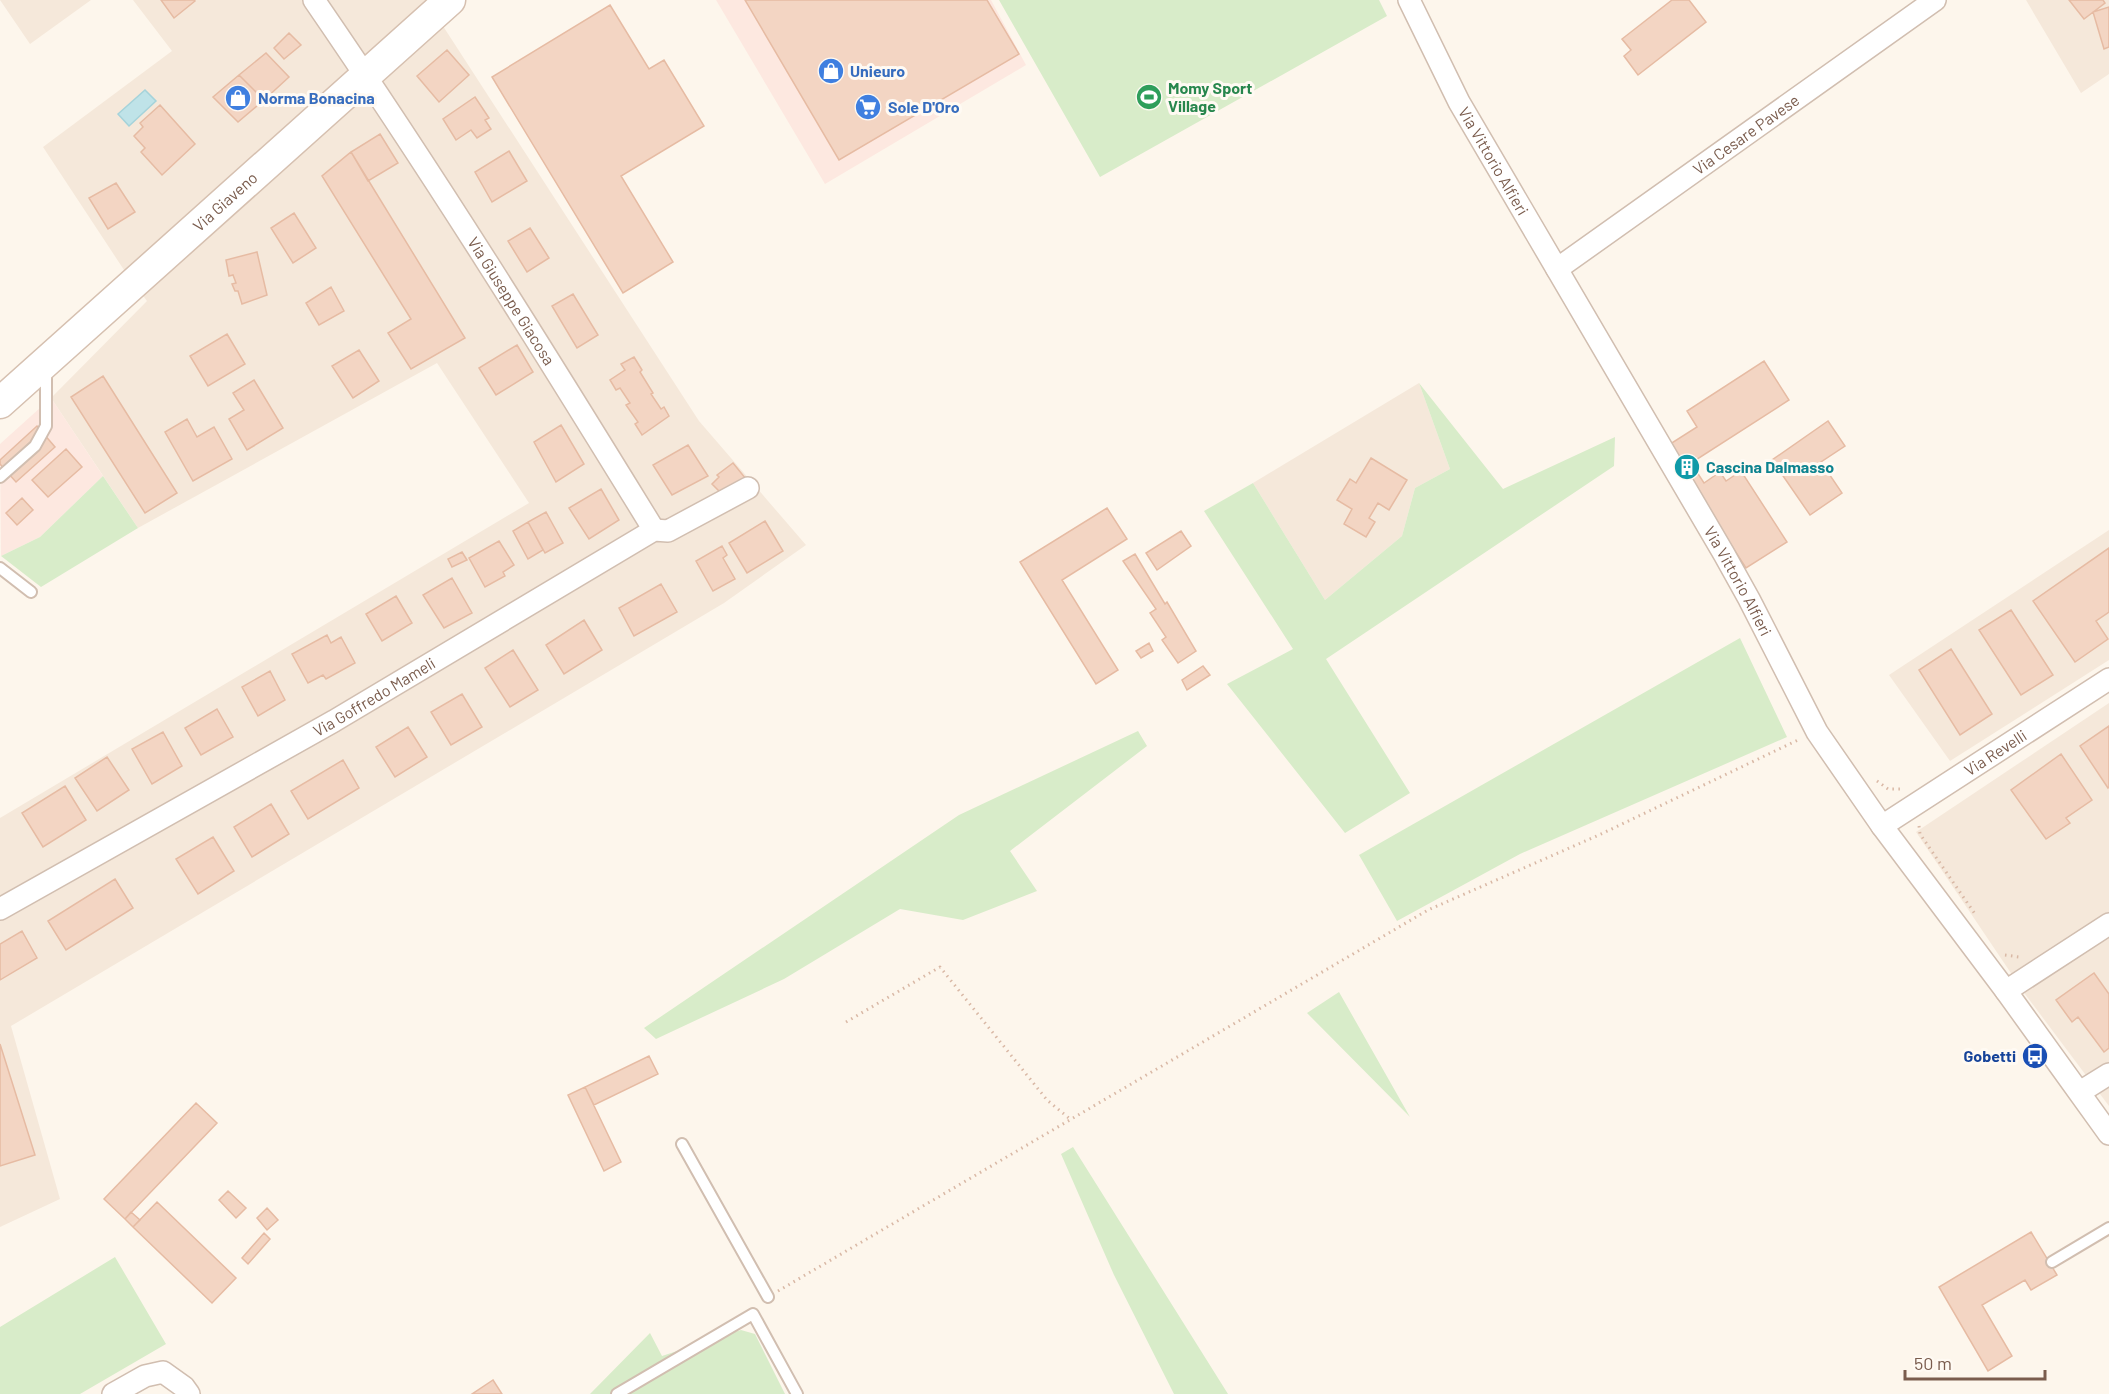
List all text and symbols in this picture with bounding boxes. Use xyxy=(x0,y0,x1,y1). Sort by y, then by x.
shop icon: Unieuro xyxy=(816,56,846,86)
place label: Unieuro xyxy=(850,61,905,80)
place label: Momy Sport Village xyxy=(1168,78,1252,115)
sports icon: Momy Sport Village xyxy=(1134,82,1164,112)
shop icon: Norma Bonacina xyxy=(223,83,253,113)
place label: Norma Bonacina xyxy=(258,88,375,107)
street label: Via Cesare Pavese xyxy=(1689,90,1803,178)
supermarket icon: Sole D'Oro xyxy=(853,92,883,122)
place label: Sole D'Oro xyxy=(888,97,960,116)
street label: Via Vittorio Alfieri xyxy=(1455,103,1533,218)
street label: Via Giaveno xyxy=(188,167,261,235)
street label: Via Giuseppe Giacosa xyxy=(464,233,559,368)
building icon: Cascina Dalmasso xyxy=(1672,452,1702,482)
place label: Cascina Dalmasso xyxy=(1706,457,1834,476)
street label: Via Vittorio Alfieri xyxy=(1701,523,1776,639)
street label: Via Goffredo Mameli xyxy=(309,653,438,740)
street label: Via Revelli xyxy=(1960,725,2030,779)
bus stop icon: Gobetti xyxy=(2020,1041,2050,1071)
place label: Gobetti xyxy=(1964,1046,2016,1065)
scale bar xyxy=(1905,1343,2044,1381)
text: 50 m xyxy=(1914,1352,1952,1374)

